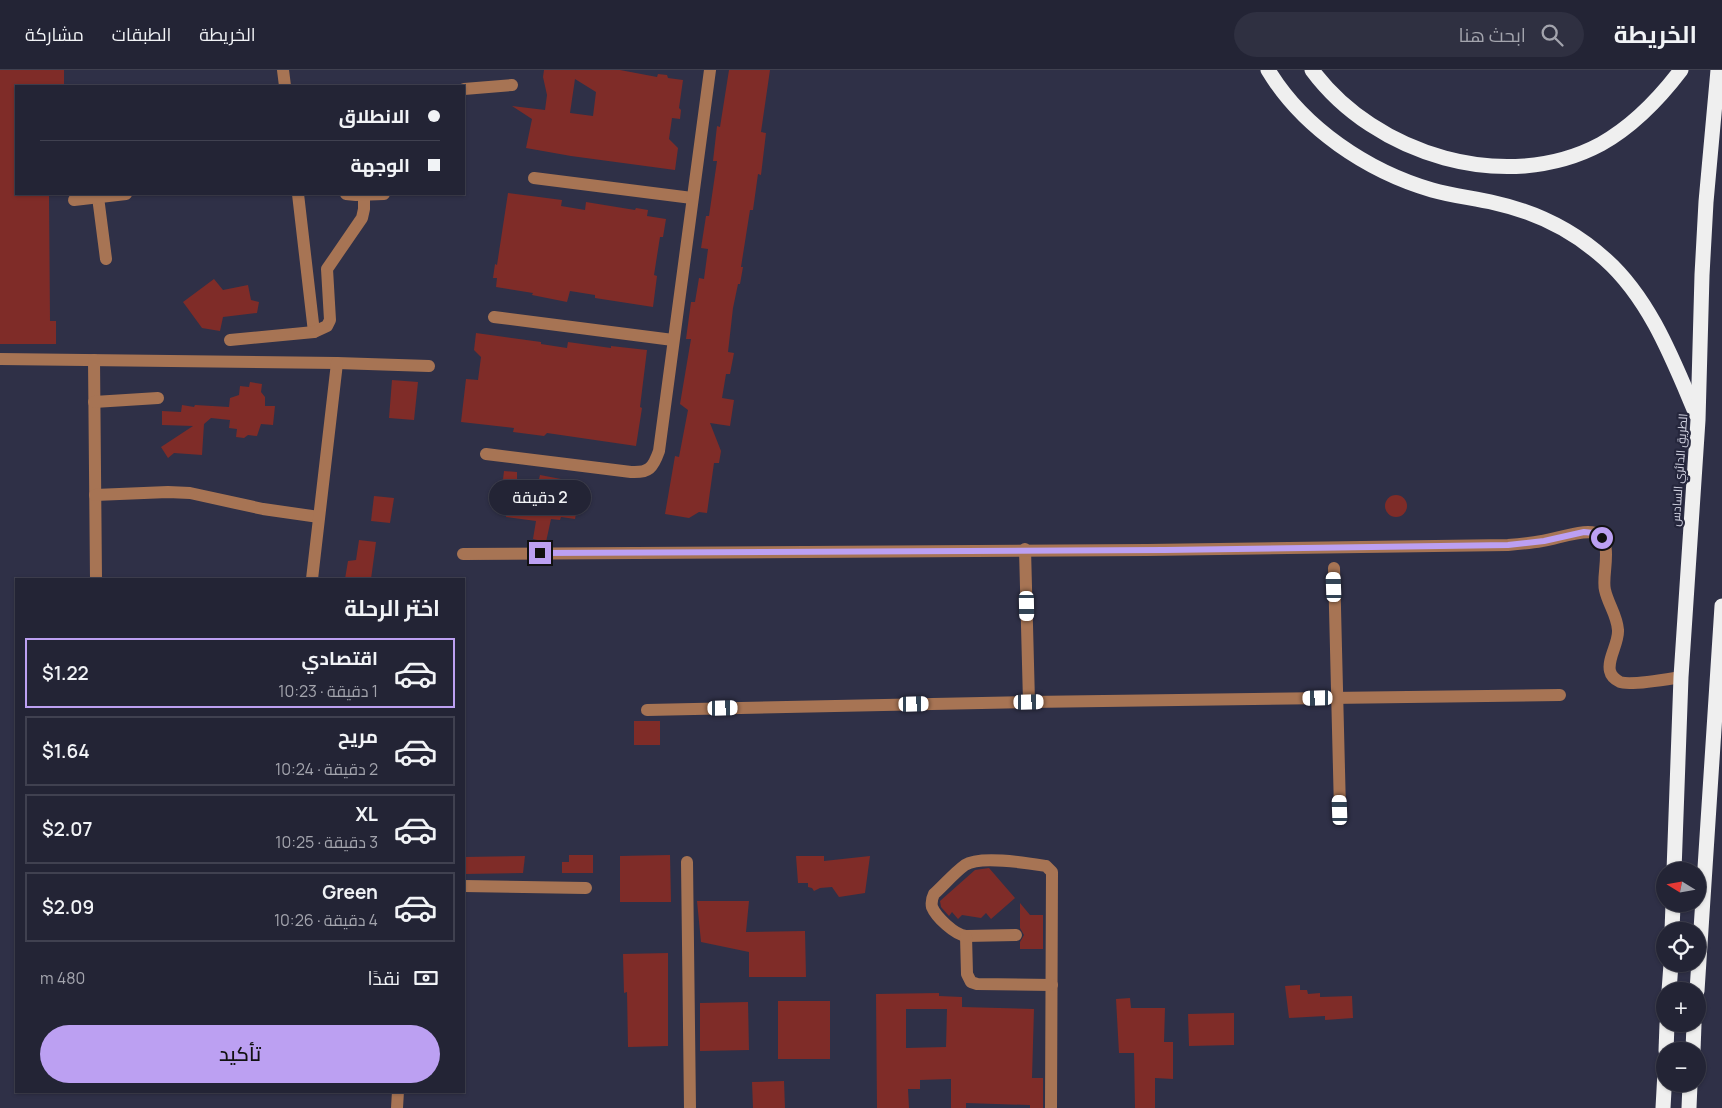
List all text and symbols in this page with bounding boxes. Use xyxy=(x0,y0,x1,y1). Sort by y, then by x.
search box xyxy=(1234,12,1584,57)
text: الخريطة xyxy=(1614,17,1697,50)
icon: search xyxy=(1538,21,1566,49)
text: مشاركة xyxy=(25,22,84,46)
text: الطبقات xyxy=(112,22,171,46)
text: الخريطة xyxy=(199,22,256,46)
text: ابحث هنا xyxy=(1459,22,1526,48)
text: الانطلاق xyxy=(339,103,410,129)
text: الوجهة xyxy=(350,152,410,178)
street label: الطريق الدائري السادس xyxy=(1667,413,1693,527)
callout: 2 دقيقة xyxy=(489,480,591,516)
text: 2 دقيقة xyxy=(512,486,568,508)
route start xyxy=(1591,527,1613,549)
route end xyxy=(529,542,551,564)
car xyxy=(1325,572,1342,602)
car xyxy=(1019,591,1034,621)
text: اختر الرحلة xyxy=(344,593,440,623)
text: اقتصادي xyxy=(302,645,378,671)
icon: car xyxy=(393,651,438,696)
text: $1.22 xyxy=(42,660,89,686)
text: 1 دقيقة · 10:23 xyxy=(278,680,378,702)
car xyxy=(1302,690,1333,706)
car xyxy=(1013,694,1044,710)
car xyxy=(898,696,929,712)
car xyxy=(707,700,738,716)
text: مريح xyxy=(338,723,378,749)
icon: car xyxy=(393,729,438,774)
text: $1.64 xyxy=(42,738,90,764)
text: 2 دقيقة · 10:24 xyxy=(275,758,378,780)
car xyxy=(1331,795,1348,825)
text: XL xyxy=(355,801,378,827)
icon: car xyxy=(393,807,438,852)
text: $2.07 xyxy=(42,816,92,842)
text: 3 دقيقة · 10:25 xyxy=(275,831,378,853)
north arrow xyxy=(1656,862,1706,912)
map controls xyxy=(1656,862,1706,1092)
text: Green xyxy=(322,879,378,905)
icon: car xyxy=(393,885,438,930)
text: $2.09 xyxy=(42,894,94,920)
text: 4 دقيقة · 10:26 xyxy=(274,909,378,931)
button: locate xyxy=(1656,922,1706,972)
icon: cash xyxy=(412,964,440,992)
text: نقدًا xyxy=(368,965,400,991)
text: 480 m xyxy=(40,967,85,989)
button: + xyxy=(1656,982,1706,1032)
button: تأكيد xyxy=(40,1025,440,1083)
button: − xyxy=(1656,1042,1706,1092)

